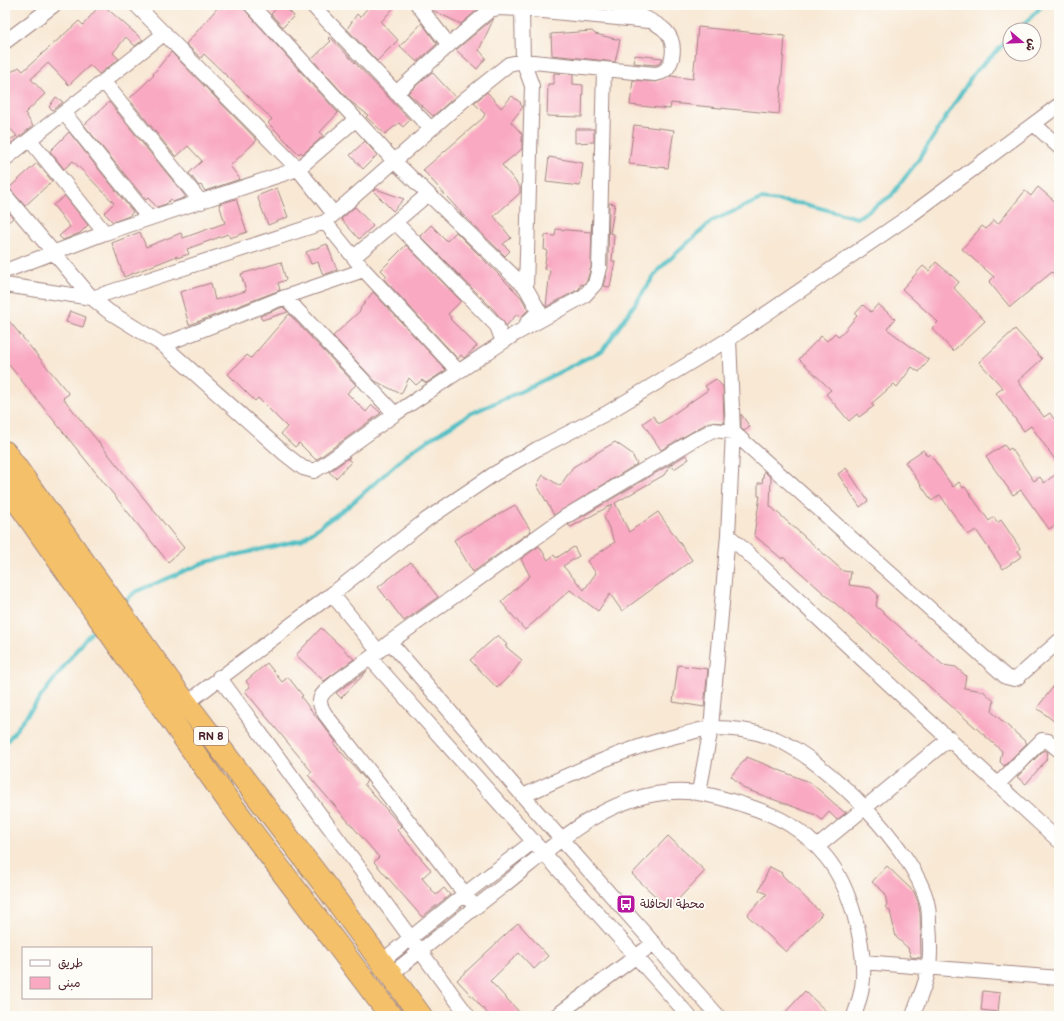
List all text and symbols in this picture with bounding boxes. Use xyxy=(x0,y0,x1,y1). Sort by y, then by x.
north arrow xyxy=(1002,22,1042,62)
text: ش xyxy=(1023,37,1039,53)
road number: RN 8 xyxy=(194,727,228,745)
bus stop icon: محطة الحافلة xyxy=(615,893,637,915)
place label: محطة الحافلة xyxy=(640,897,705,912)
legend xyxy=(22,947,152,999)
text: طريق xyxy=(58,956,83,971)
text: مبنى xyxy=(58,976,81,991)

